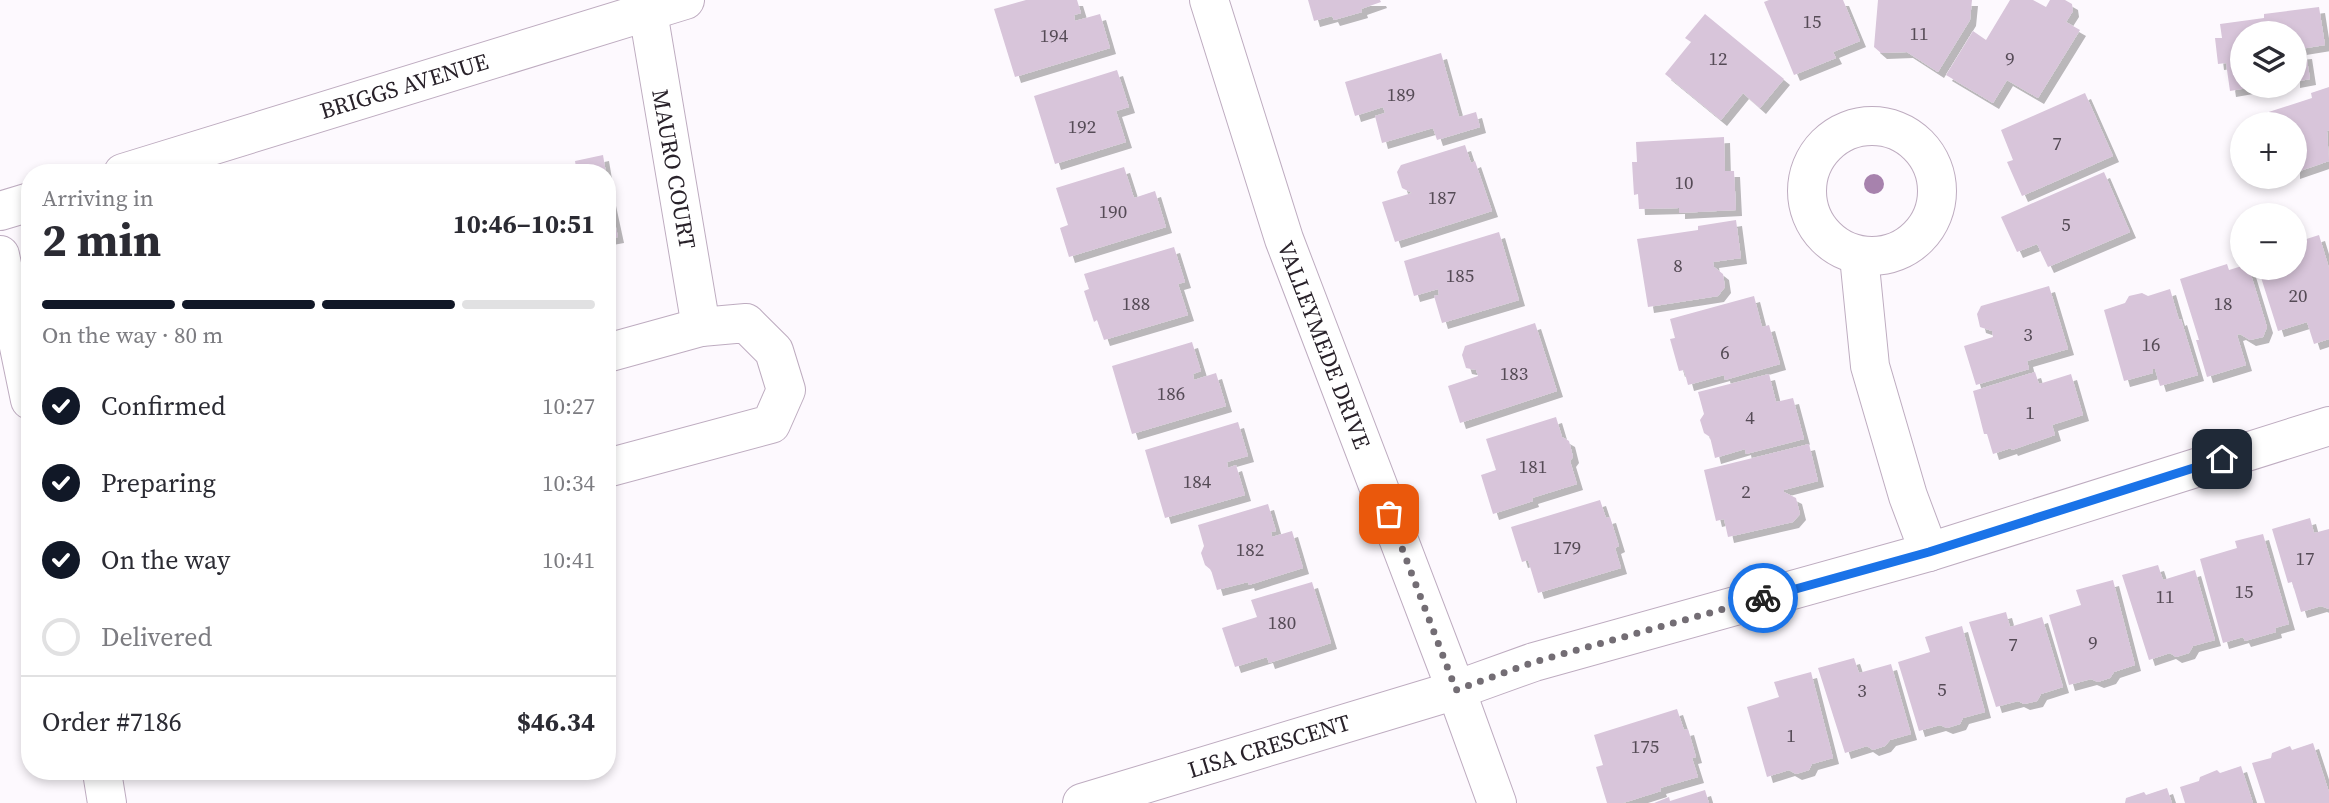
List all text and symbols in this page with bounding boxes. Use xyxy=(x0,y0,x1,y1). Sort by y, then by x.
house number: 15 xyxy=(1802,8,1822,34)
house number: 11 xyxy=(1909,20,1929,46)
map controls xyxy=(2230,21,2307,280)
button: layers xyxy=(2230,21,2307,98)
house number: 194 xyxy=(1040,22,1069,48)
street label: BRIGGS AVENUE xyxy=(316,45,492,127)
house number: 12 xyxy=(1708,45,1728,71)
house number: 9 xyxy=(2005,45,2015,71)
house number: 189 xyxy=(1387,81,1415,107)
street label: MAURO COURT xyxy=(644,87,704,251)
button: + xyxy=(2230,112,2307,189)
house number: 192 xyxy=(1068,113,1096,139)
house number: 7 xyxy=(2052,130,2062,156)
house number: 10 xyxy=(1674,169,1694,195)
text: Arriving in xyxy=(42,182,154,214)
house number: 187 xyxy=(1428,184,1456,210)
house number: 190 xyxy=(1099,198,1127,224)
button: − xyxy=(2230,203,2307,280)
text: 10:46–10:51 xyxy=(453,206,595,242)
text: 2 min xyxy=(42,208,161,271)
house number: 5 xyxy=(2061,211,2071,237)
street label: VALLEYMEDE DRIVE xyxy=(1270,236,1378,454)
house number: 8 xyxy=(1673,252,1683,278)
house number: 185 xyxy=(1446,262,1474,288)
house number: 20 xyxy=(2288,282,2308,308)
house number: 188 xyxy=(1122,290,1150,316)
house number: 18 xyxy=(2213,290,2233,316)
text: On the way · 80 m xyxy=(42,319,223,351)
house number: 3 xyxy=(2023,321,2033,347)
house number: 16 xyxy=(2141,331,2161,357)
house number: 6 xyxy=(1720,339,1730,365)
house number: 183 xyxy=(1500,360,1528,386)
house number: 186 xyxy=(1157,380,1185,406)
icon: check xyxy=(42,387,80,425)
text: Confirmed xyxy=(101,388,226,424)
text: 10:27 xyxy=(542,390,595,422)
house number: 1 xyxy=(2025,399,2035,425)
house number: 4 xyxy=(1745,404,1755,430)
pin xyxy=(2192,429,2252,489)
icon: home xyxy=(2203,440,2241,478)
house number: 181 xyxy=(1519,453,1547,479)
icon: check xyxy=(42,464,80,502)
text: Preparing xyxy=(101,465,216,501)
text: 10:34 xyxy=(542,467,595,499)
house number: 184 xyxy=(1183,468,1212,494)
house number: 2 xyxy=(1741,478,1751,504)
pin xyxy=(1359,484,1419,544)
icon: bag xyxy=(1370,495,1408,533)
house number: 179 xyxy=(1553,534,1581,560)
house number: 182 xyxy=(1236,536,1264,562)
icon: check xyxy=(42,541,80,579)
text: On the way xyxy=(101,542,230,578)
text: 10:41 xyxy=(542,544,595,576)
house number: 17 xyxy=(2295,545,2315,571)
courier xyxy=(1728,563,1798,633)
house number: 15 xyxy=(2234,578,2254,604)
icon: bike xyxy=(1744,579,1782,617)
house number: 11 xyxy=(2155,583,2175,609)
house number: 180 xyxy=(1268,609,1296,635)
text: Delivered xyxy=(101,619,212,655)
house number: 9 xyxy=(2088,629,2098,655)
house number: 7 xyxy=(2008,631,2018,657)
house number: 5 xyxy=(1937,676,1947,702)
house number: 3 xyxy=(1857,677,1867,703)
text: Order #7186 xyxy=(42,704,182,740)
text: $46.34 xyxy=(517,704,595,740)
street label: LISA CRESCENT xyxy=(1184,706,1354,786)
house number: 1 xyxy=(1786,722,1796,748)
house number: 175 xyxy=(1631,733,1659,759)

